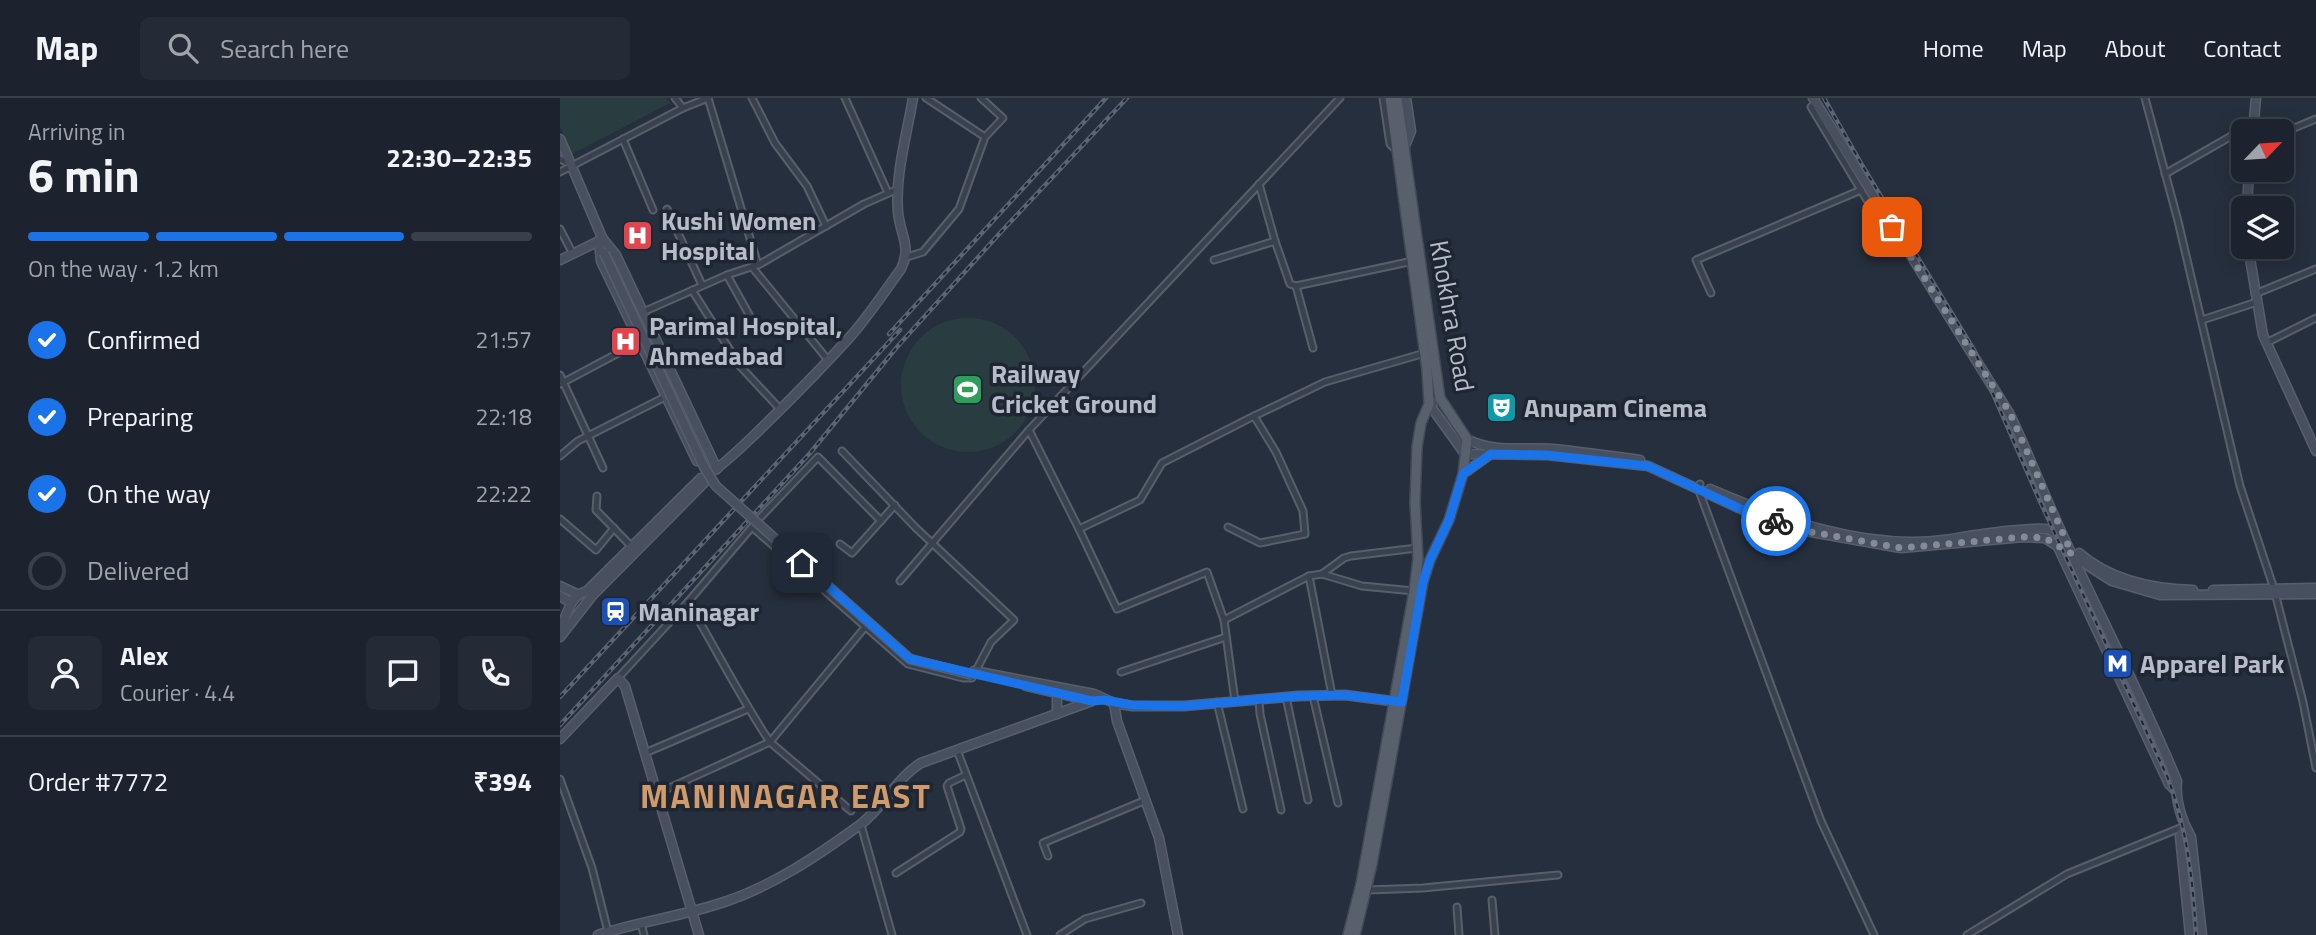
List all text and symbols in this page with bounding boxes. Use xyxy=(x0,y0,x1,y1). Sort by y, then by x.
search box xyxy=(140,17,630,80)
text: Map xyxy=(35,23,98,73)
icon: search xyxy=(164,29,202,67)
text: Search here xyxy=(220,29,349,68)
text: Home xyxy=(1923,30,1984,66)
text: Map xyxy=(2022,30,2067,66)
text: About xyxy=(2105,30,2165,66)
text: Contact xyxy=(2203,30,2281,66)
text: Arriving in xyxy=(28,114,125,149)
north arrow xyxy=(2231,119,2294,182)
map controls xyxy=(2231,119,2294,259)
text: 22:30–22:35 xyxy=(386,138,532,177)
text: 6 min xyxy=(28,140,140,210)
button: layers xyxy=(2231,196,2294,259)
pin xyxy=(1862,197,1922,257)
place label: Kushi Women Hospital xyxy=(661,201,816,270)
icon: bag xyxy=(1873,208,1911,246)
hospital icon: Kushi Women Hospital xyxy=(621,219,655,253)
street label: Khokhra Road xyxy=(1420,237,1485,395)
text: On the way · 1.2 km xyxy=(28,251,219,286)
place label: Parimal Hospital, Ahmedabad xyxy=(649,306,843,375)
text: Confirmed xyxy=(87,320,201,359)
icon: check xyxy=(28,321,66,359)
text: 21:57 xyxy=(475,322,532,357)
hospital icon: Parimal Hospital, Ahmedabad xyxy=(609,324,643,358)
place label: Railway Cricket Ground xyxy=(991,354,1157,423)
sports icon: Railway Cricket Ground xyxy=(951,372,985,406)
place label: Anupam Cinema xyxy=(1524,388,1707,427)
theatre icon: Anupam Cinema xyxy=(1484,391,1518,425)
text: Preparing xyxy=(87,397,193,436)
icon: check xyxy=(28,398,66,436)
text: 22:18 xyxy=(475,399,532,434)
text: On the way xyxy=(87,474,211,513)
icon: check xyxy=(28,475,66,513)
text: 22:22 xyxy=(475,476,532,511)
courier xyxy=(1741,486,1811,556)
icon: bike xyxy=(1757,502,1795,540)
pin xyxy=(772,533,832,593)
icon: home xyxy=(783,544,821,582)
text: Delivered xyxy=(87,551,190,590)
place label: Maninagar xyxy=(638,592,760,631)
station icon: Maninagar xyxy=(598,595,632,629)
button: person xyxy=(28,636,102,710)
text: Alex xyxy=(120,636,168,675)
button: chat xyxy=(366,636,440,710)
button: phone xyxy=(458,636,532,710)
place label: Apparel Park xyxy=(2140,644,2285,683)
metro station icon: Apparel Park xyxy=(2100,647,2134,681)
text: Courier · 4.4 xyxy=(120,675,235,710)
text: Order #7772 xyxy=(28,762,168,801)
text: ₹394 xyxy=(473,762,532,801)
district label: MANINAGAR EAST xyxy=(640,771,932,821)

